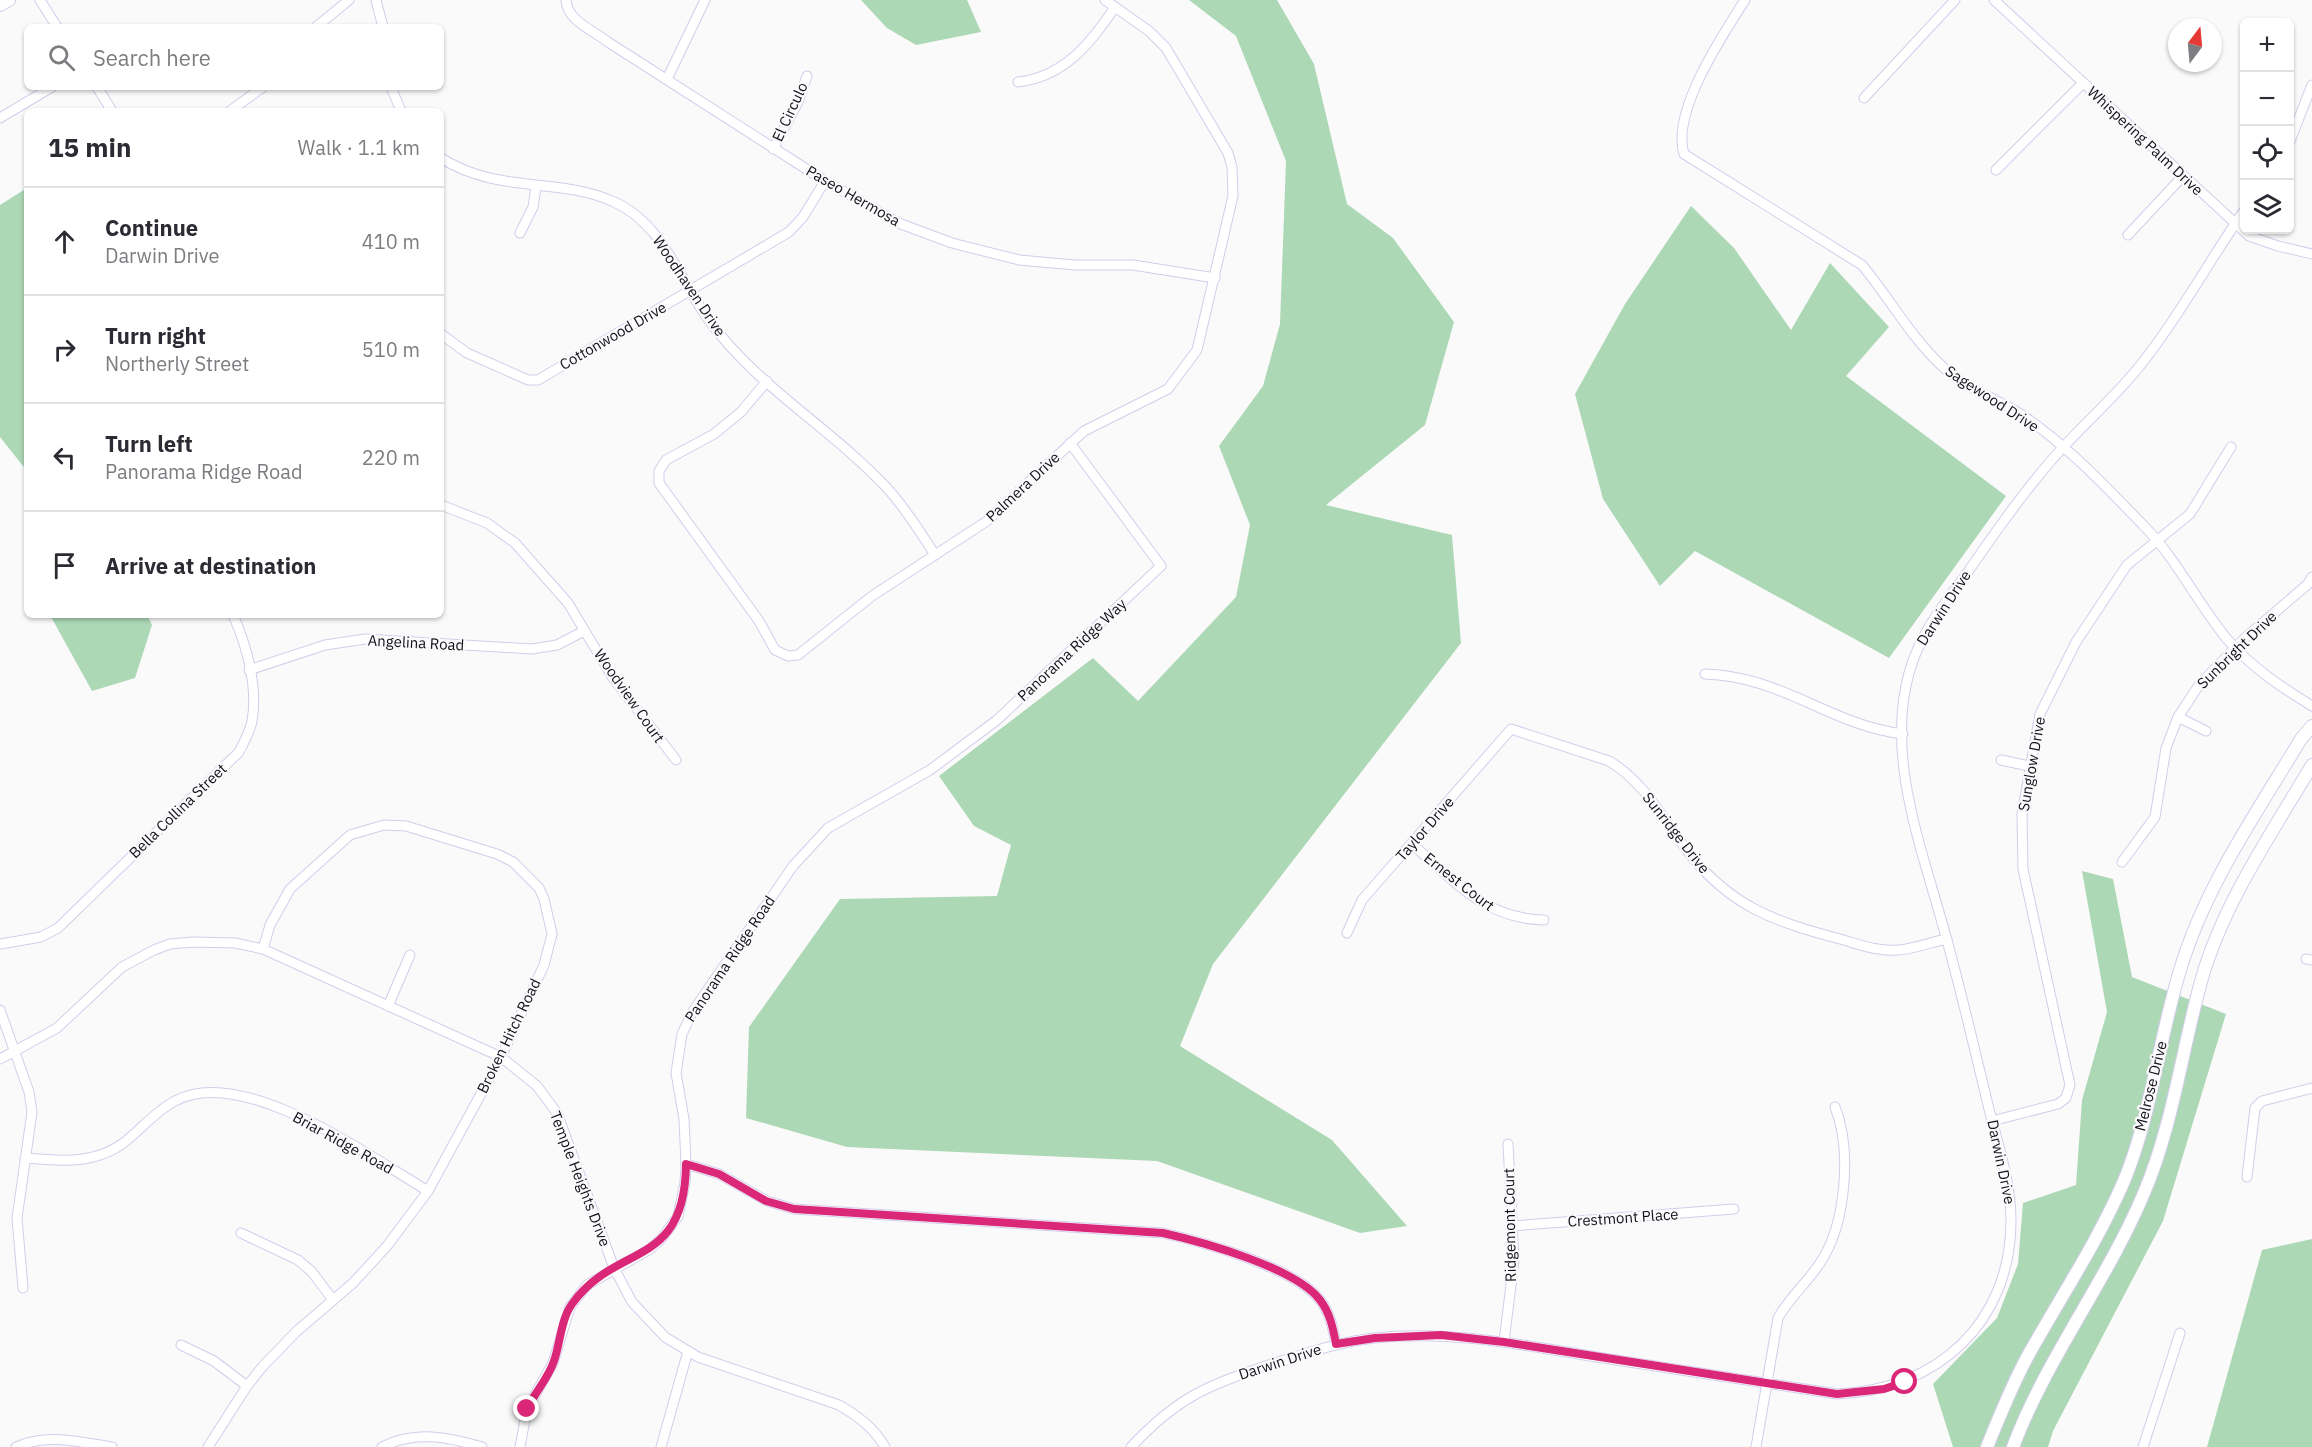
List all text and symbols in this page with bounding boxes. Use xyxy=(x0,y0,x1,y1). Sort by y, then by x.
north arrow xyxy=(2168,18,2222,72)
map controls xyxy=(2240,18,2294,234)
button: + xyxy=(2240,18,2294,72)
search box xyxy=(24,24,444,90)
icon: search xyxy=(45,41,78,74)
text: Search here xyxy=(93,43,211,72)
button: − xyxy=(2240,72,2294,126)
street label: El Circulo xyxy=(768,79,812,145)
street label: Whispering Palm Drive xyxy=(2083,82,2207,199)
button: locate xyxy=(2240,126,2294,180)
text: 15 min xyxy=(48,130,132,164)
text: Walk · 1.1 km xyxy=(298,134,420,161)
street label: Paseo Hermosa xyxy=(803,161,904,230)
button: layers xyxy=(2240,180,2294,234)
text: Continue xyxy=(105,213,198,242)
icon: ahead xyxy=(48,225,81,258)
text: 410 m xyxy=(362,228,420,255)
street label: Woodhaven Drive xyxy=(649,232,730,340)
text: Darwin Drive xyxy=(105,242,219,269)
street label: Cottonwood Drive xyxy=(556,297,670,374)
text: Turn right xyxy=(105,321,206,350)
icon: right xyxy=(48,333,81,366)
text: 510 m xyxy=(362,336,420,363)
text: Northerly Street xyxy=(105,350,249,377)
street label: Sagewood Drive xyxy=(1942,361,2043,436)
text: Turn left xyxy=(105,429,193,458)
icon: left xyxy=(48,441,81,474)
text: 220 m xyxy=(362,444,420,471)
street label: Palmera Drive xyxy=(982,448,1064,526)
text: Panorama Ridge Road xyxy=(105,458,302,485)
icon: arrive xyxy=(48,549,81,582)
text: Arrive at destination xyxy=(105,551,316,580)
street label: Darwin Drive xyxy=(1912,567,1975,649)
street label: Panorama Ridge Way xyxy=(1013,594,1131,705)
street label: Sunbright Drive xyxy=(2193,607,2281,693)
street label: Angelina Road xyxy=(367,630,465,655)
street label: Woodview Court xyxy=(590,645,669,746)
street label: Sunglow Drive xyxy=(2014,715,2049,813)
street label: Bella Collina Street xyxy=(125,759,230,862)
street label: Sunridge Drive xyxy=(1639,788,1714,877)
street label: Taylor Drive xyxy=(1391,793,1458,865)
street label: Ernest Court xyxy=(1420,848,1498,915)
street label: Panorama Ridge Road xyxy=(680,892,779,1025)
street label: Broken Hitch Road xyxy=(473,975,545,1096)
street label: Melrose Drive xyxy=(2130,1039,2171,1133)
street label: Briar Ridge Road xyxy=(290,1107,397,1178)
street label: Temple Heights Drive xyxy=(546,1108,615,1249)
street label: Darwin Drive xyxy=(1983,1118,2020,1206)
street label: Ridgemont Court xyxy=(1499,1168,1520,1282)
street label: Crestmont Place xyxy=(1567,1204,1679,1231)
street label: Darwin Drive xyxy=(1236,1339,1324,1384)
route start xyxy=(1891,1368,1917,1394)
route end xyxy=(513,1395,539,1421)

